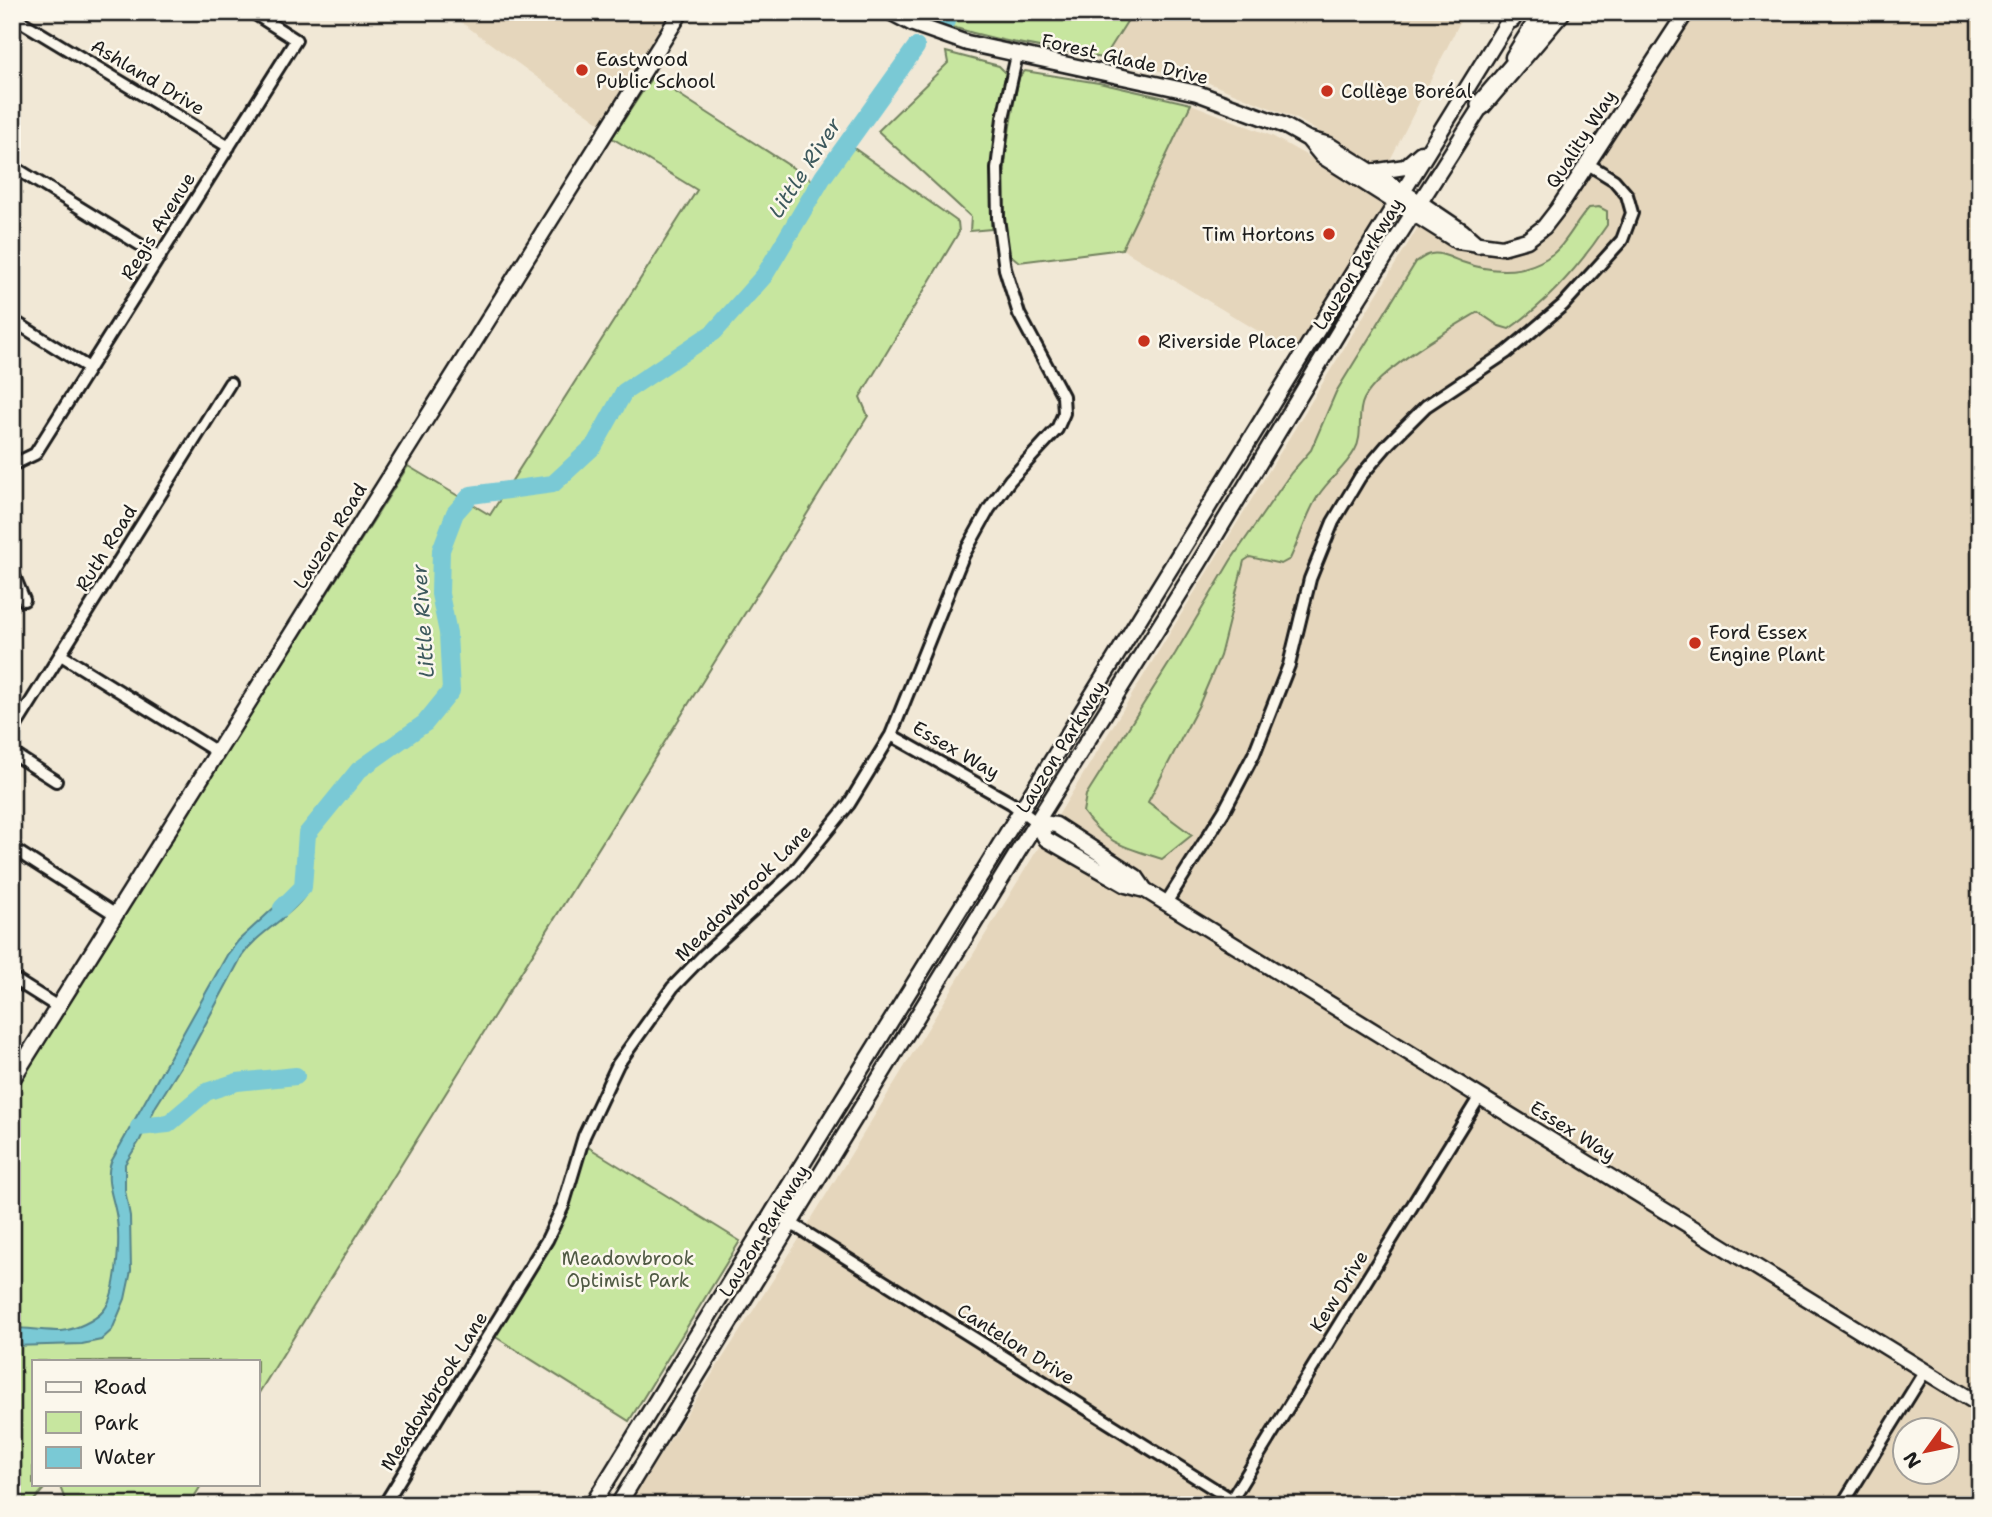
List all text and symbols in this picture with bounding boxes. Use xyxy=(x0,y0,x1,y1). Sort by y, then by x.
street label: Forest Glade Drive xyxy=(1039,28,1211,90)
street label: Ashland Drive xyxy=(86,33,210,121)
place label: Eastwood Public School xyxy=(596,47,716,94)
marker: Eastwood Public School xyxy=(574,62,590,78)
place label: Collège Boréal xyxy=(1341,79,1473,104)
marker: Collège Boréal xyxy=(1319,83,1335,99)
street label: Quality Way xyxy=(1540,85,1622,193)
water label: Little River xyxy=(762,112,848,223)
street label: Regis Avenue xyxy=(115,167,201,285)
street label: Lauzon Parkway xyxy=(1307,193,1409,335)
place label: Tim Hortons xyxy=(1202,222,1315,247)
marker: Tim Hortons xyxy=(1321,226,1337,242)
place label: Riverside Place xyxy=(1158,329,1296,354)
marker: Riverside Place xyxy=(1136,333,1152,349)
street label: Lauzon Road xyxy=(287,478,373,594)
street label: Ruth Road xyxy=(70,500,142,596)
water label: Little River xyxy=(405,562,441,679)
place label: Ford Essex Engine Plant xyxy=(1709,620,1826,667)
marker: Ford Essex Engine Plant xyxy=(1687,635,1703,651)
street label: Lauzon Parkway xyxy=(1010,676,1112,818)
street label: Essex Way xyxy=(908,715,1004,785)
street label: Meadowbrook Lane xyxy=(669,819,817,967)
street label: Essex Way xyxy=(1525,1095,1621,1167)
street label: Lauzon Parkway xyxy=(713,1160,815,1302)
park label: Meadowbrook Optimist Park xyxy=(562,1246,695,1293)
street label: Kew Drive xyxy=(1304,1246,1374,1336)
street label: Cantelon Drive xyxy=(952,1298,1080,1390)
street label: Meadowbrook Lane xyxy=(375,1307,493,1475)
legend xyxy=(32,1360,259,1486)
text: Road xyxy=(94,1373,147,1401)
text: Park xyxy=(94,1409,139,1437)
north arrow xyxy=(1890,1416,1960,1486)
text: Water xyxy=(94,1443,156,1471)
text: N xyxy=(1898,1447,1927,1473)

